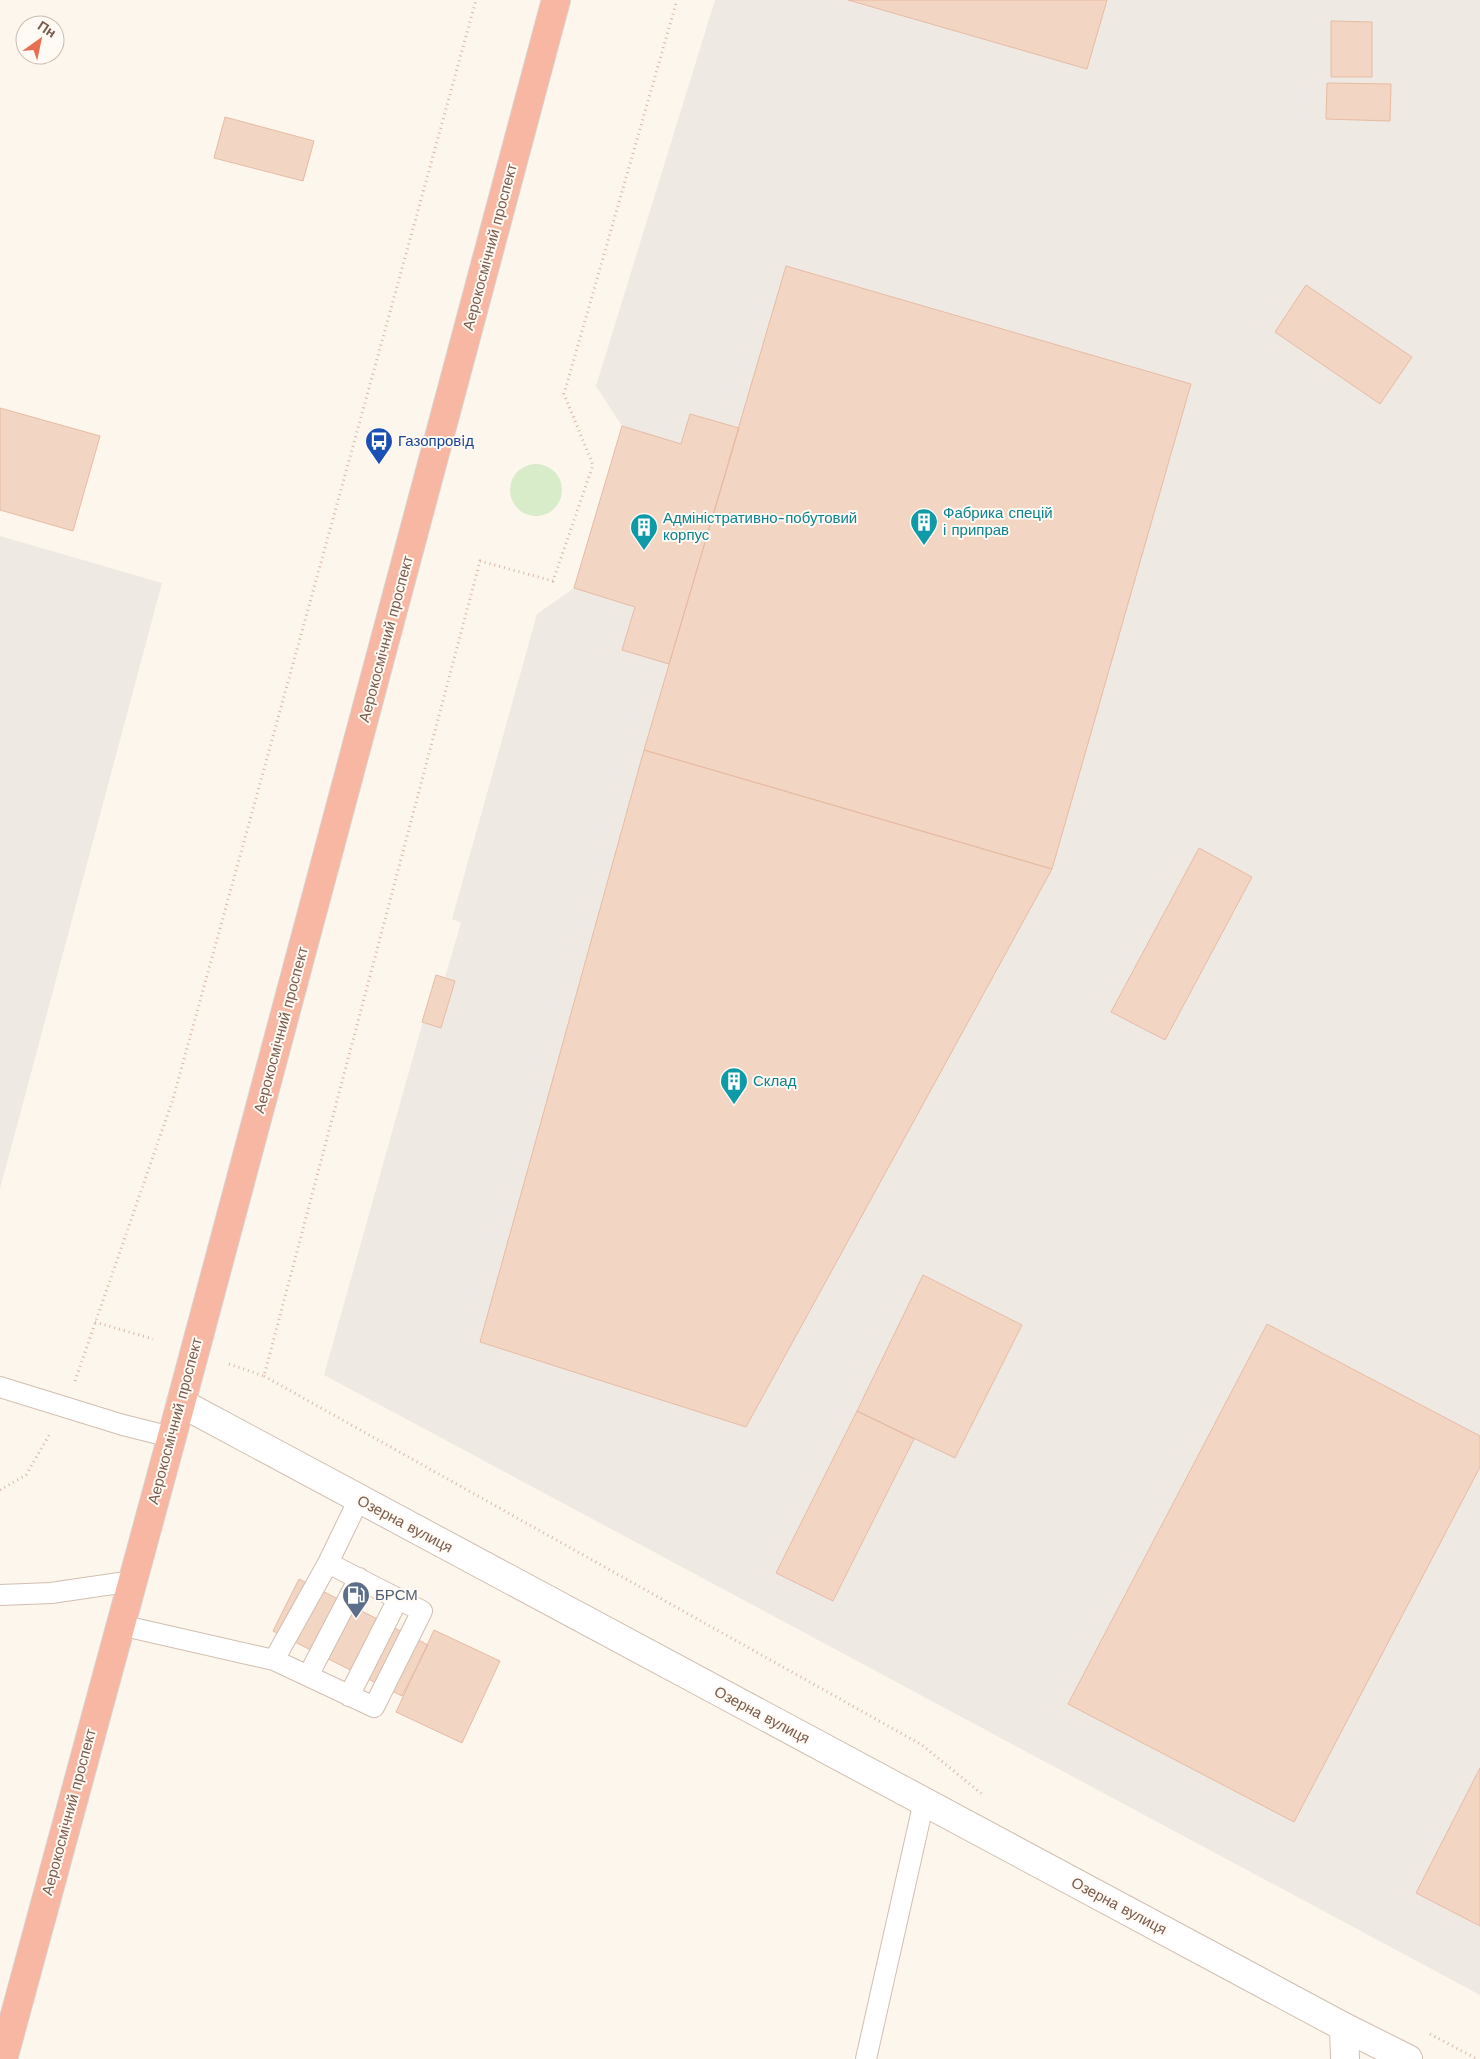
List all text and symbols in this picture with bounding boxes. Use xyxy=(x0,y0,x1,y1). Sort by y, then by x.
north arrow xyxy=(15,15,65,65)
text: Пн xyxy=(35,17,59,41)
street label: Аерокосмічний проспект xyxy=(459,162,521,332)
bus stop icon: Газопровiд xyxy=(364,426,394,465)
place label: Газопровiд xyxy=(398,432,474,450)
place label: Фабрика спецій і приправ xyxy=(943,504,1053,539)
building icon: Фабрика спецій і приправ xyxy=(909,507,939,546)
place label: Адміністративно-побутовий корпус xyxy=(663,509,857,544)
building icon: Адміністративно-побутовий корпус xyxy=(629,512,659,551)
street label: Аерокосмічний проспект xyxy=(355,554,417,724)
street label: Аерокосмічний проспект xyxy=(250,945,312,1115)
building icon: Склад xyxy=(719,1066,749,1105)
place label: Склад xyxy=(753,1072,797,1090)
street label: Аерокосмічний проспект xyxy=(144,1336,206,1506)
street label: Озерна вулиця xyxy=(354,1491,456,1557)
fuel station icon: БРСМ xyxy=(341,1580,371,1619)
place label: БРСМ xyxy=(375,1586,418,1604)
street label: Озерна вулиця xyxy=(711,1682,813,1748)
street label: Аерокосмічний проспект xyxy=(38,1727,100,1897)
street label: Озерна вулиця xyxy=(1068,1873,1170,1939)

